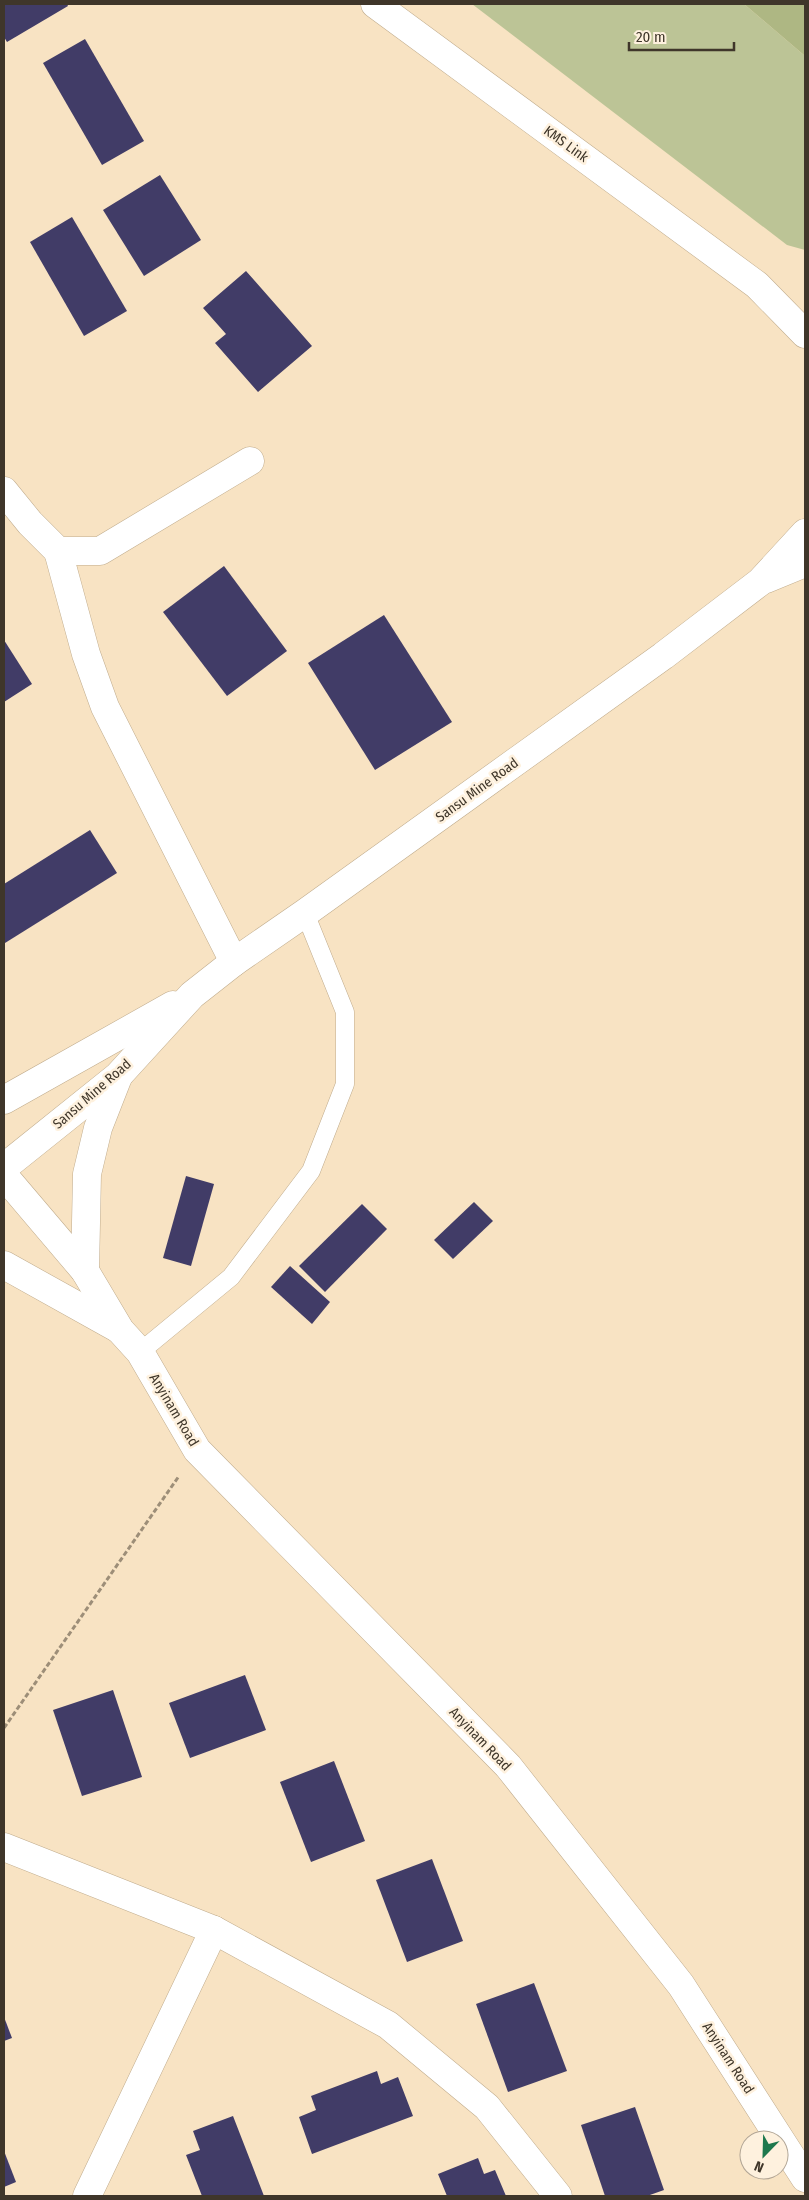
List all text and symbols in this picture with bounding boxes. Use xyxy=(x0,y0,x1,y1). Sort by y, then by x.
scale bar xyxy=(629,20,734,52)
text: 20 m xyxy=(636,28,666,46)
street label: KMS Link xyxy=(540,122,592,166)
street label: Sansu Mine Road xyxy=(432,754,522,826)
street label: Sansu Mine Road xyxy=(49,1055,135,1133)
street label: Anyinam Road xyxy=(146,1371,202,1449)
street label: Anyinam Road xyxy=(445,1704,515,1774)
street label: Anyinam Road xyxy=(699,2019,757,2097)
north arrow xyxy=(739,2130,789,2180)
text: N xyxy=(752,2157,766,2176)

